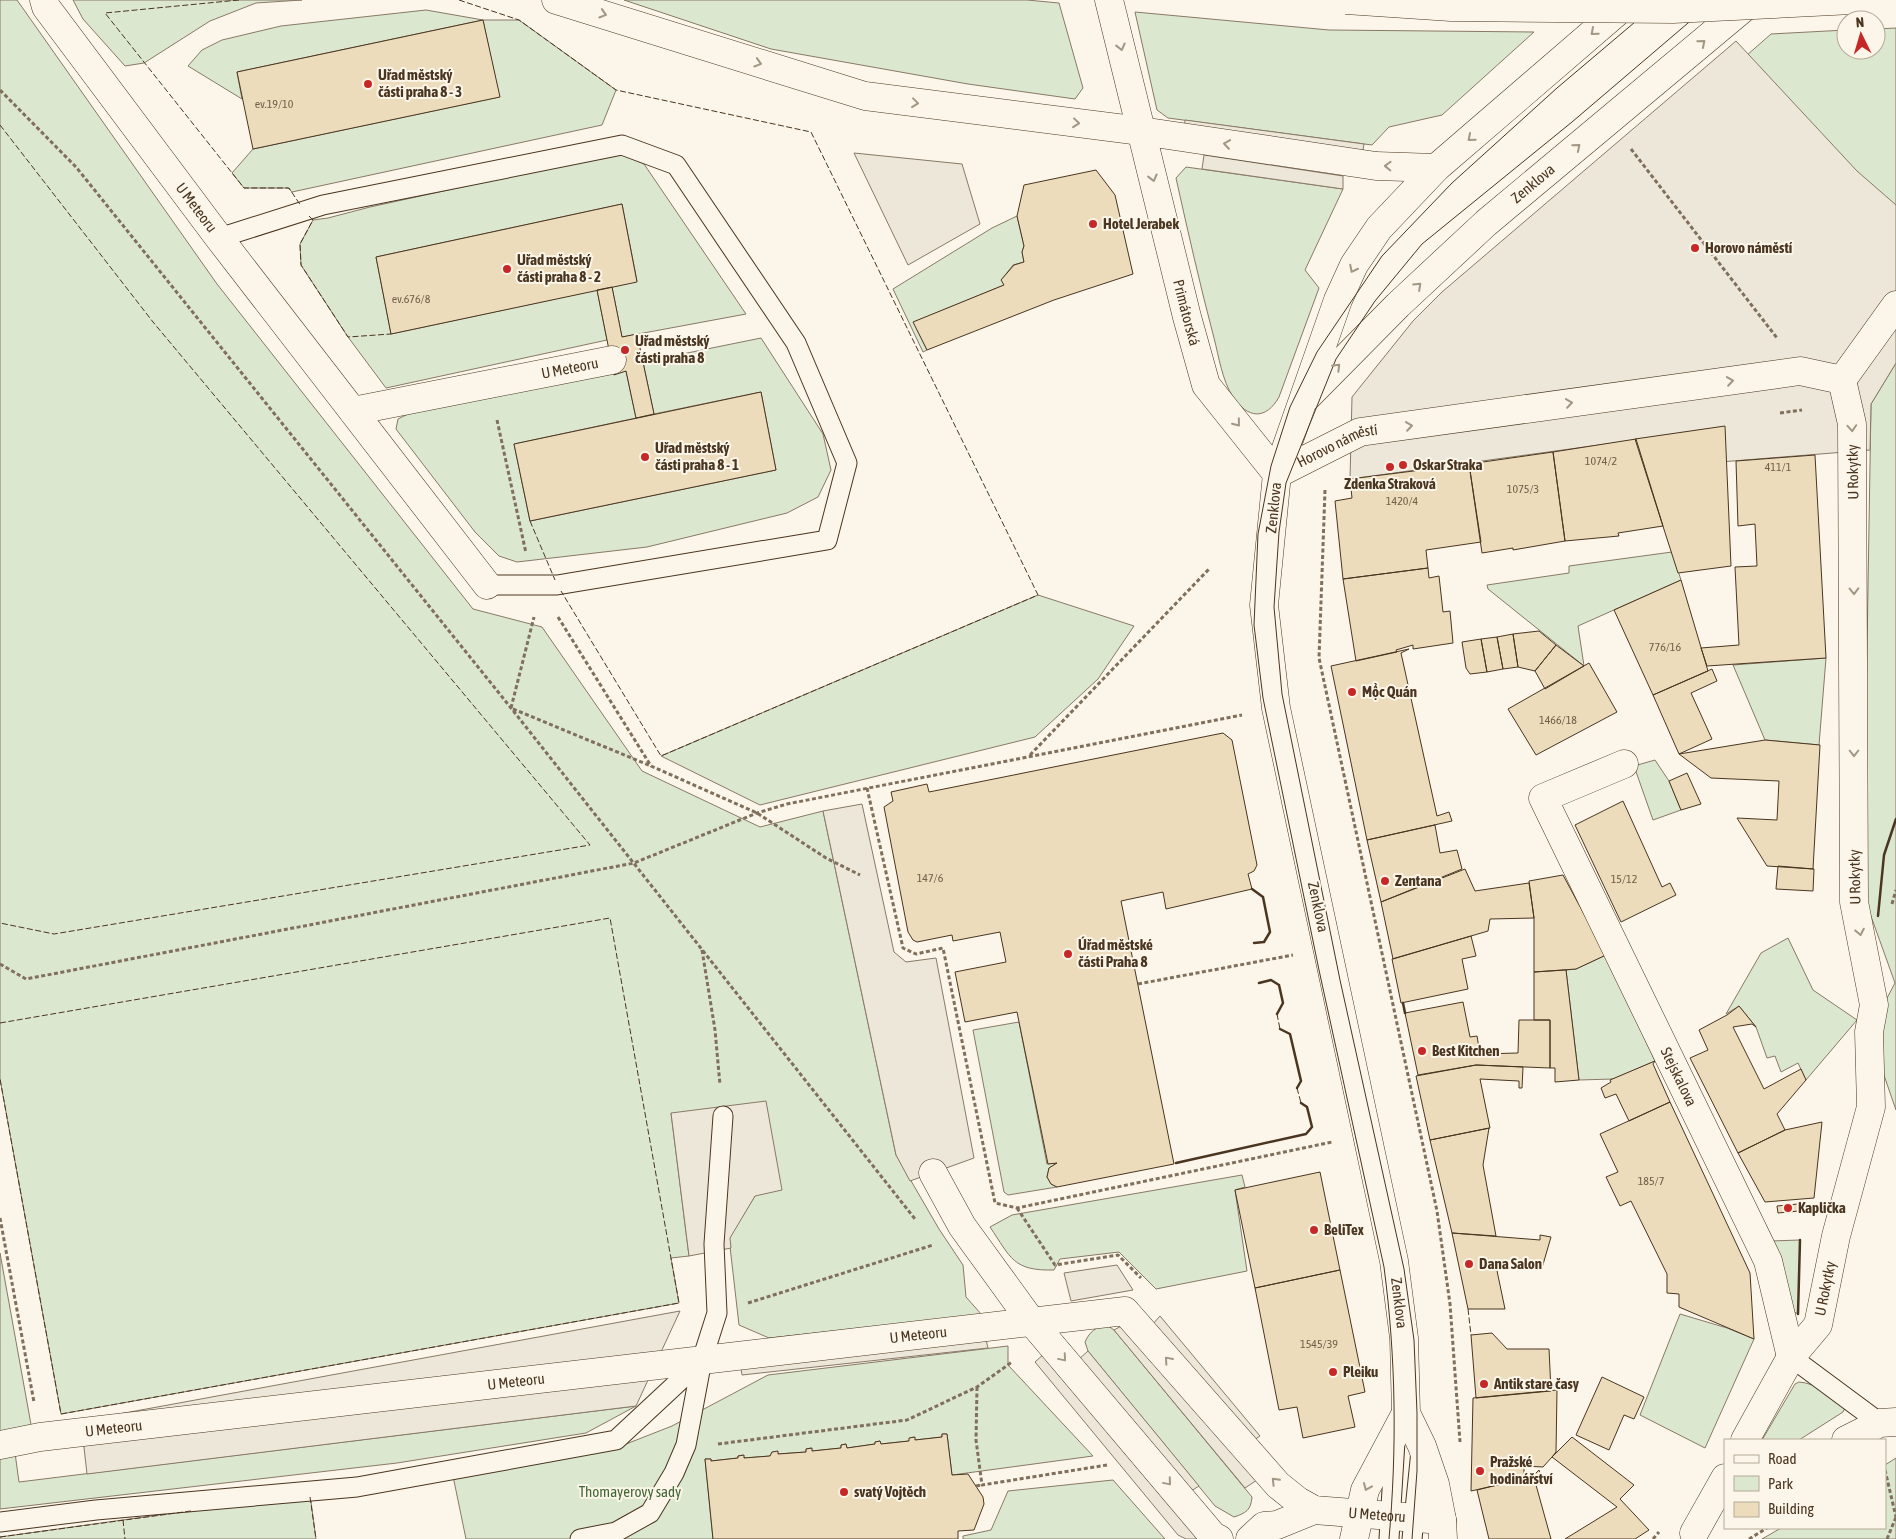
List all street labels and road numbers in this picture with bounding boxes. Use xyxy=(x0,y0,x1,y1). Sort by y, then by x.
street label: Zenklova xyxy=(1508,160,1558,206)
street label: U Meteoru xyxy=(173,179,221,235)
street label: Primátorská xyxy=(1170,278,1204,347)
street label: U Meteoru xyxy=(540,354,600,382)
street label: Horovo náměstí xyxy=(1294,421,1379,471)
street label: U Rokytky xyxy=(1844,444,1861,500)
street label: Zenklova xyxy=(1262,481,1284,534)
street label: U Rokytky xyxy=(1846,849,1863,905)
street label: Zenklova xyxy=(1305,880,1332,934)
street label: Stejskalova xyxy=(1658,1045,1701,1109)
street label: U Rokytky xyxy=(1811,1260,1839,1317)
street label: Zenklova xyxy=(1388,1277,1411,1329)
street label: U Meteoru xyxy=(889,1323,948,1346)
street label: U Meteoru xyxy=(486,1369,545,1393)
street label: U Meteoru xyxy=(84,1416,143,1440)
street label: U Meteoru xyxy=(1348,1504,1406,1525)

